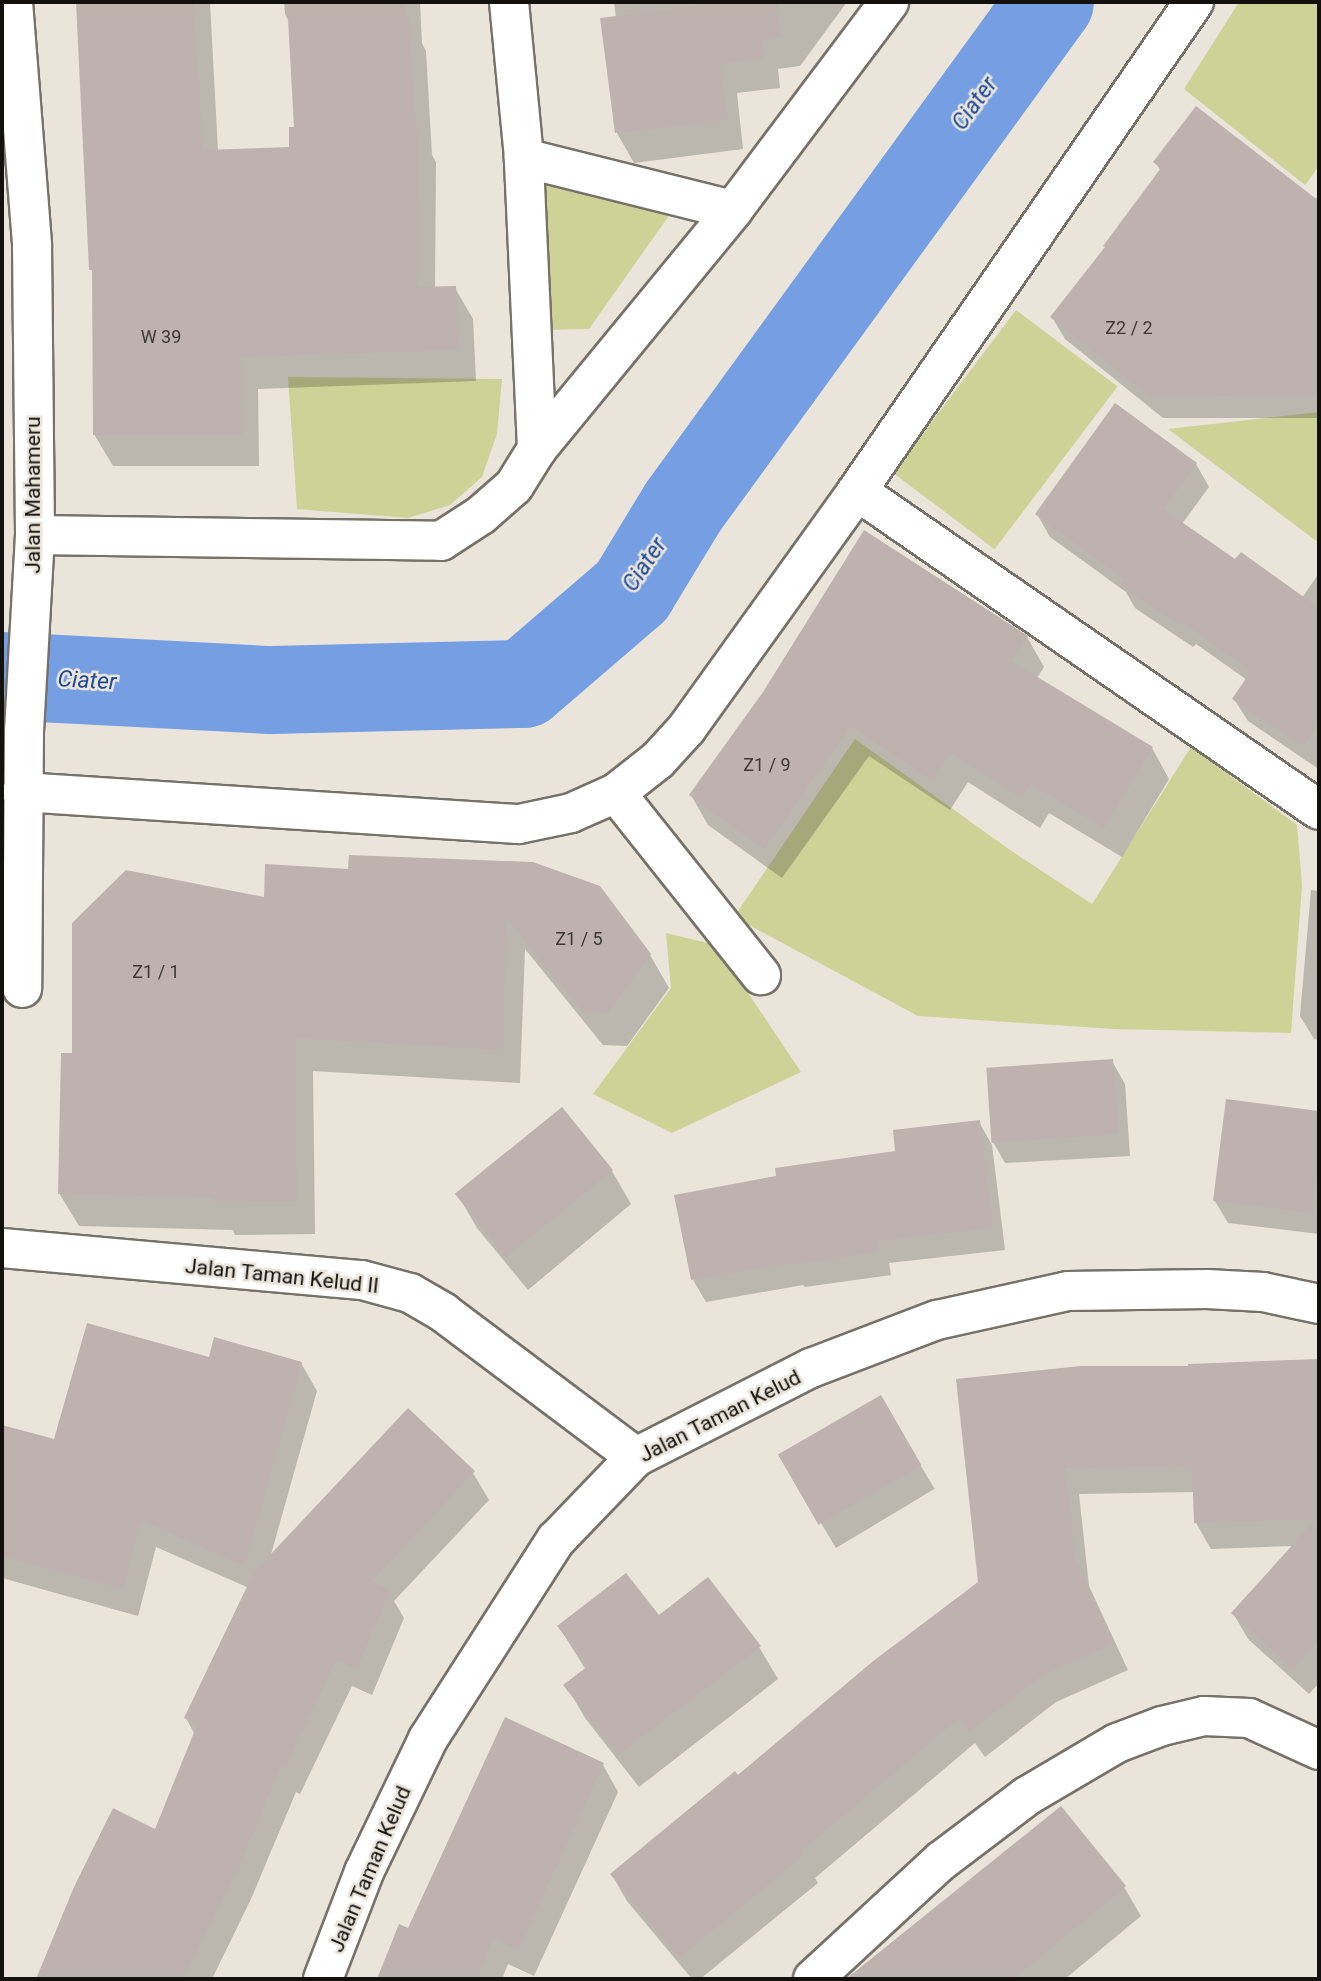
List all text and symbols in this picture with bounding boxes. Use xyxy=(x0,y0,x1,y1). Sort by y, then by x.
water label: Ciater xyxy=(947,72,1003,136)
house number: Z2 / 2 xyxy=(1105,317,1153,339)
house number: W 39 xyxy=(141,326,181,348)
street label: Jalan Mahameru xyxy=(20,416,46,574)
water label: Ciater xyxy=(617,533,673,597)
water label: Ciater xyxy=(57,666,117,696)
house number: Z1 / 9 xyxy=(743,754,791,776)
house number: Z1 / 5 xyxy=(555,928,603,950)
house number: Z1 / 1 xyxy=(132,961,180,983)
street label: Jalan Taman Kelud II xyxy=(184,1253,380,1299)
street label: Jalan Taman Kelud xyxy=(635,1364,805,1468)
street label: Jalan Taman Kelud xyxy=(324,1782,416,1956)

